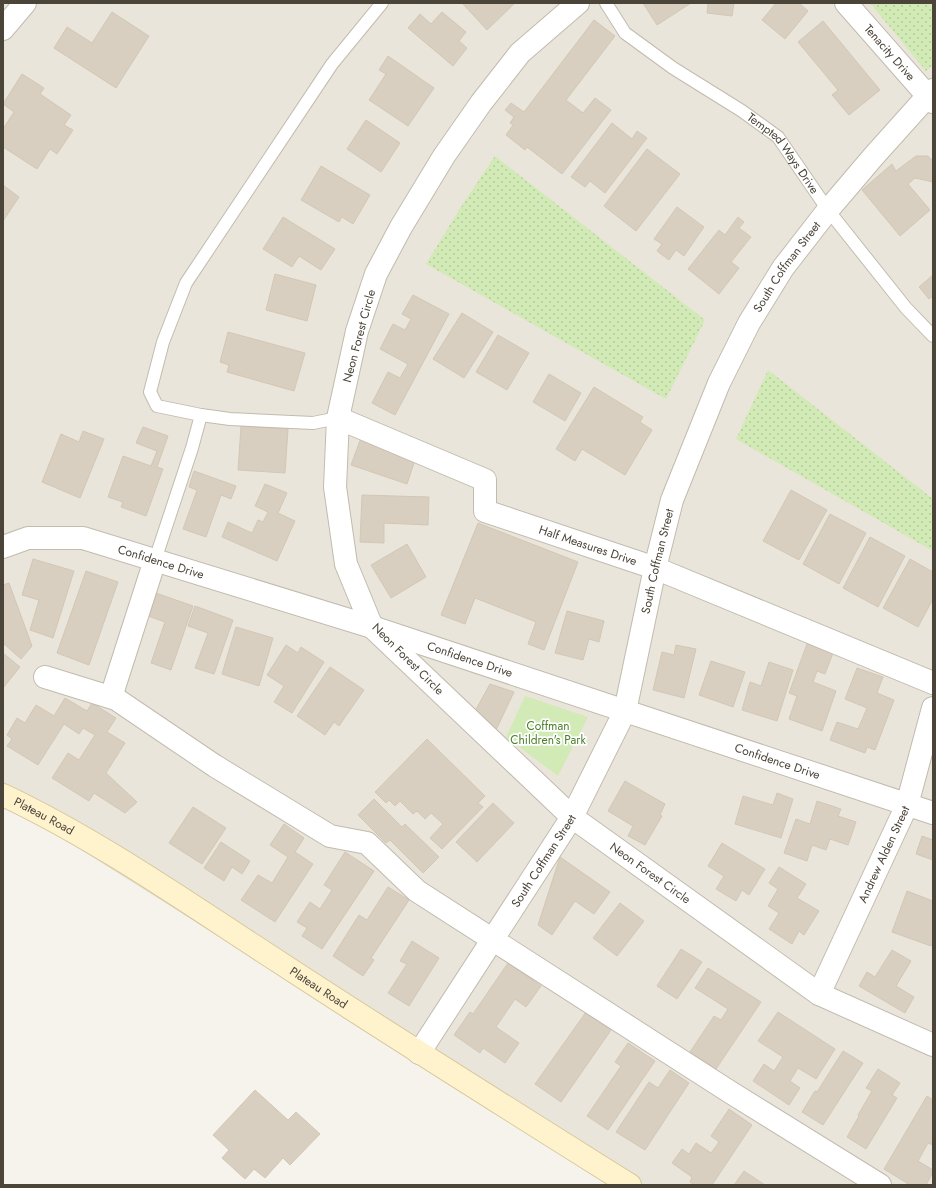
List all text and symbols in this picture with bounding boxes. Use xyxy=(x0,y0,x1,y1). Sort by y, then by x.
street label: Tenacity Drive xyxy=(860,20,919,85)
street label: Tempted Ways Drive xyxy=(743,108,823,197)
street label: South Coffman Street xyxy=(749,217,825,316)
street label: Neon Forest Circle xyxy=(338,288,380,384)
street label: South Coffman Street xyxy=(637,507,679,616)
street label: Half Measures Drive xyxy=(536,521,639,570)
street label: Confidence Drive xyxy=(116,540,206,584)
street label: Neon Forest Circle xyxy=(368,619,448,699)
street label: Confidence Drive xyxy=(425,637,515,682)
park label: Coffman Children's Park xyxy=(510,717,586,749)
street label: Confidence Drive xyxy=(732,739,823,784)
street label: Plateau Road xyxy=(11,793,77,839)
street label: Andrew Alden Street xyxy=(854,803,914,906)
street label: South Coffman Street xyxy=(507,811,581,911)
street label: Neon Forest Circle xyxy=(606,838,694,908)
street label: Plateau Road xyxy=(286,962,351,1013)

